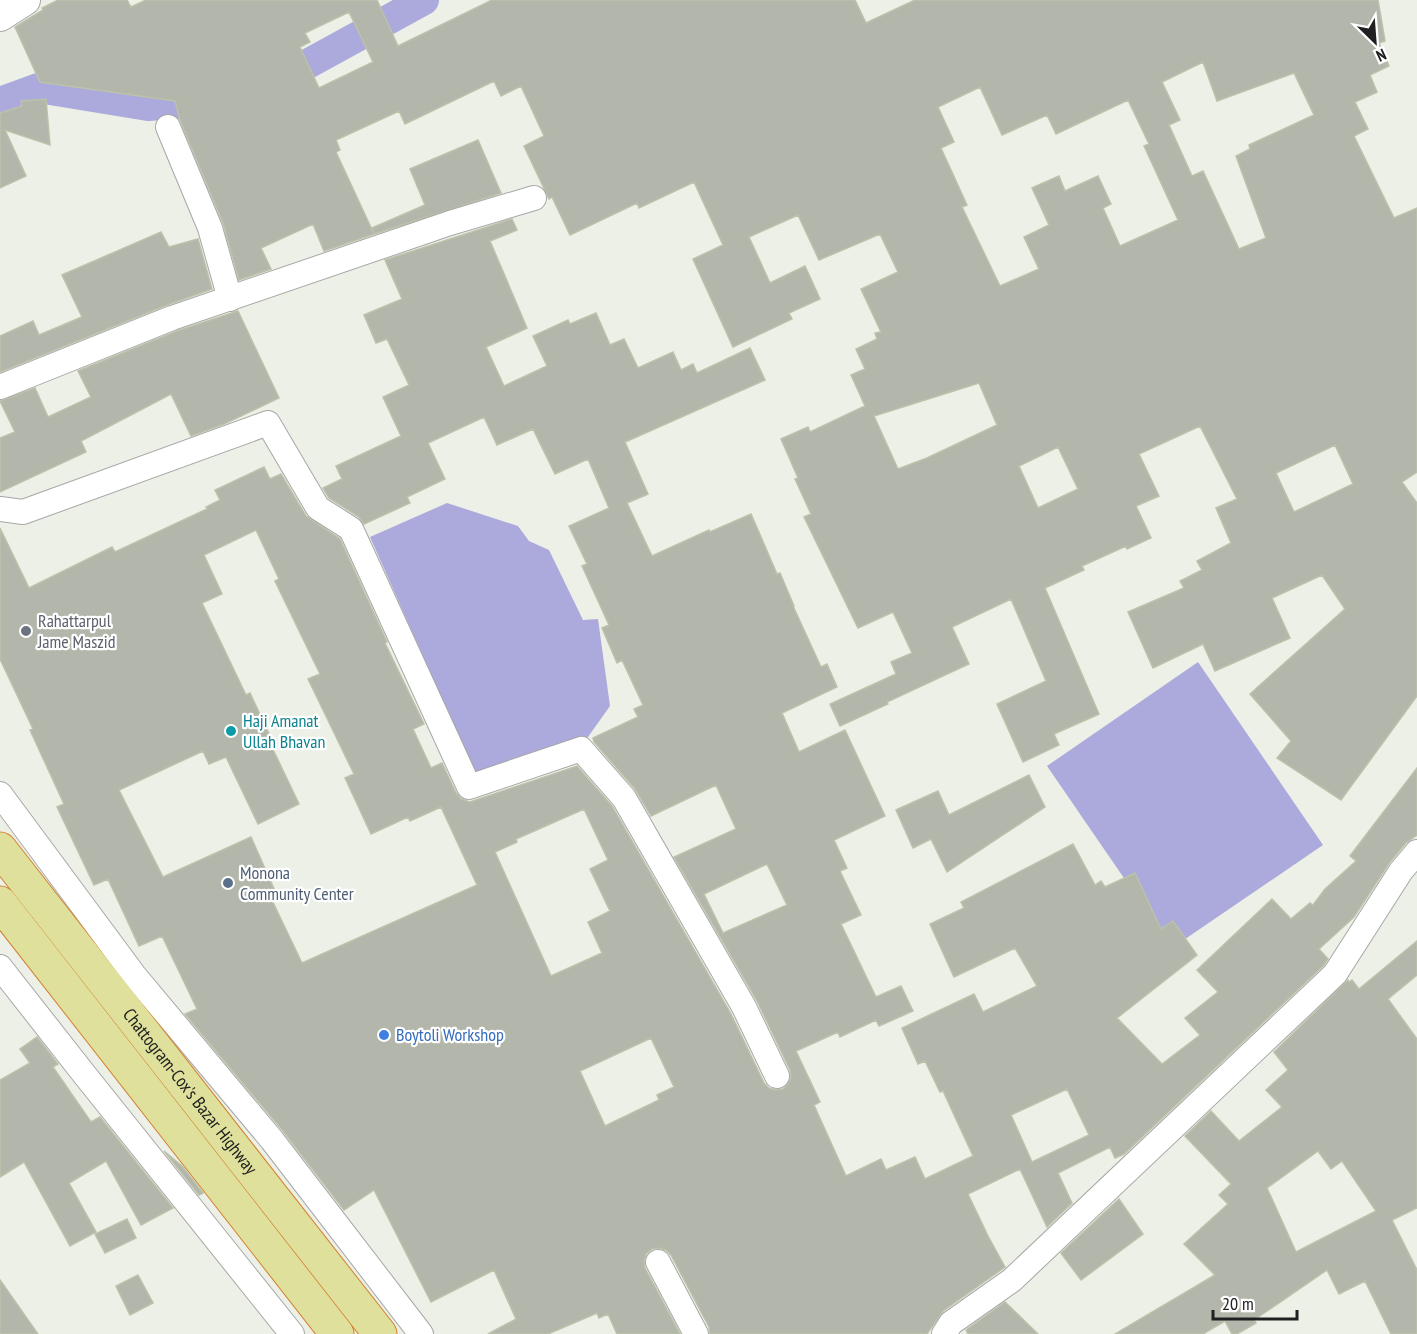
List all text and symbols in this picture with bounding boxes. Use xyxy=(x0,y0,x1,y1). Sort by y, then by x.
north arrow xyxy=(1345,12,1405,72)
text: N xyxy=(1373,45,1389,66)
place label: Rahattarpul Jame Maszid xyxy=(37,609,115,653)
marker: Rahattarpul Jame Maszid xyxy=(19,624,33,638)
place label: Haji Amanat Ullah Bhavan xyxy=(243,709,325,753)
marker: Haji Amanat Ullah Bhavan xyxy=(224,724,238,738)
place label: Monona Community Center xyxy=(240,861,354,905)
marker: Monona Community Center xyxy=(221,876,235,890)
street label: Chattogram-Cox's Bazar Highway xyxy=(118,1003,263,1179)
place label: Boytoli Workshop xyxy=(396,1023,504,1046)
marker: Boytoli Workshop xyxy=(377,1028,391,1042)
scale bar xyxy=(1213,1283,1297,1321)
text: 20 m xyxy=(1222,1292,1254,1315)

